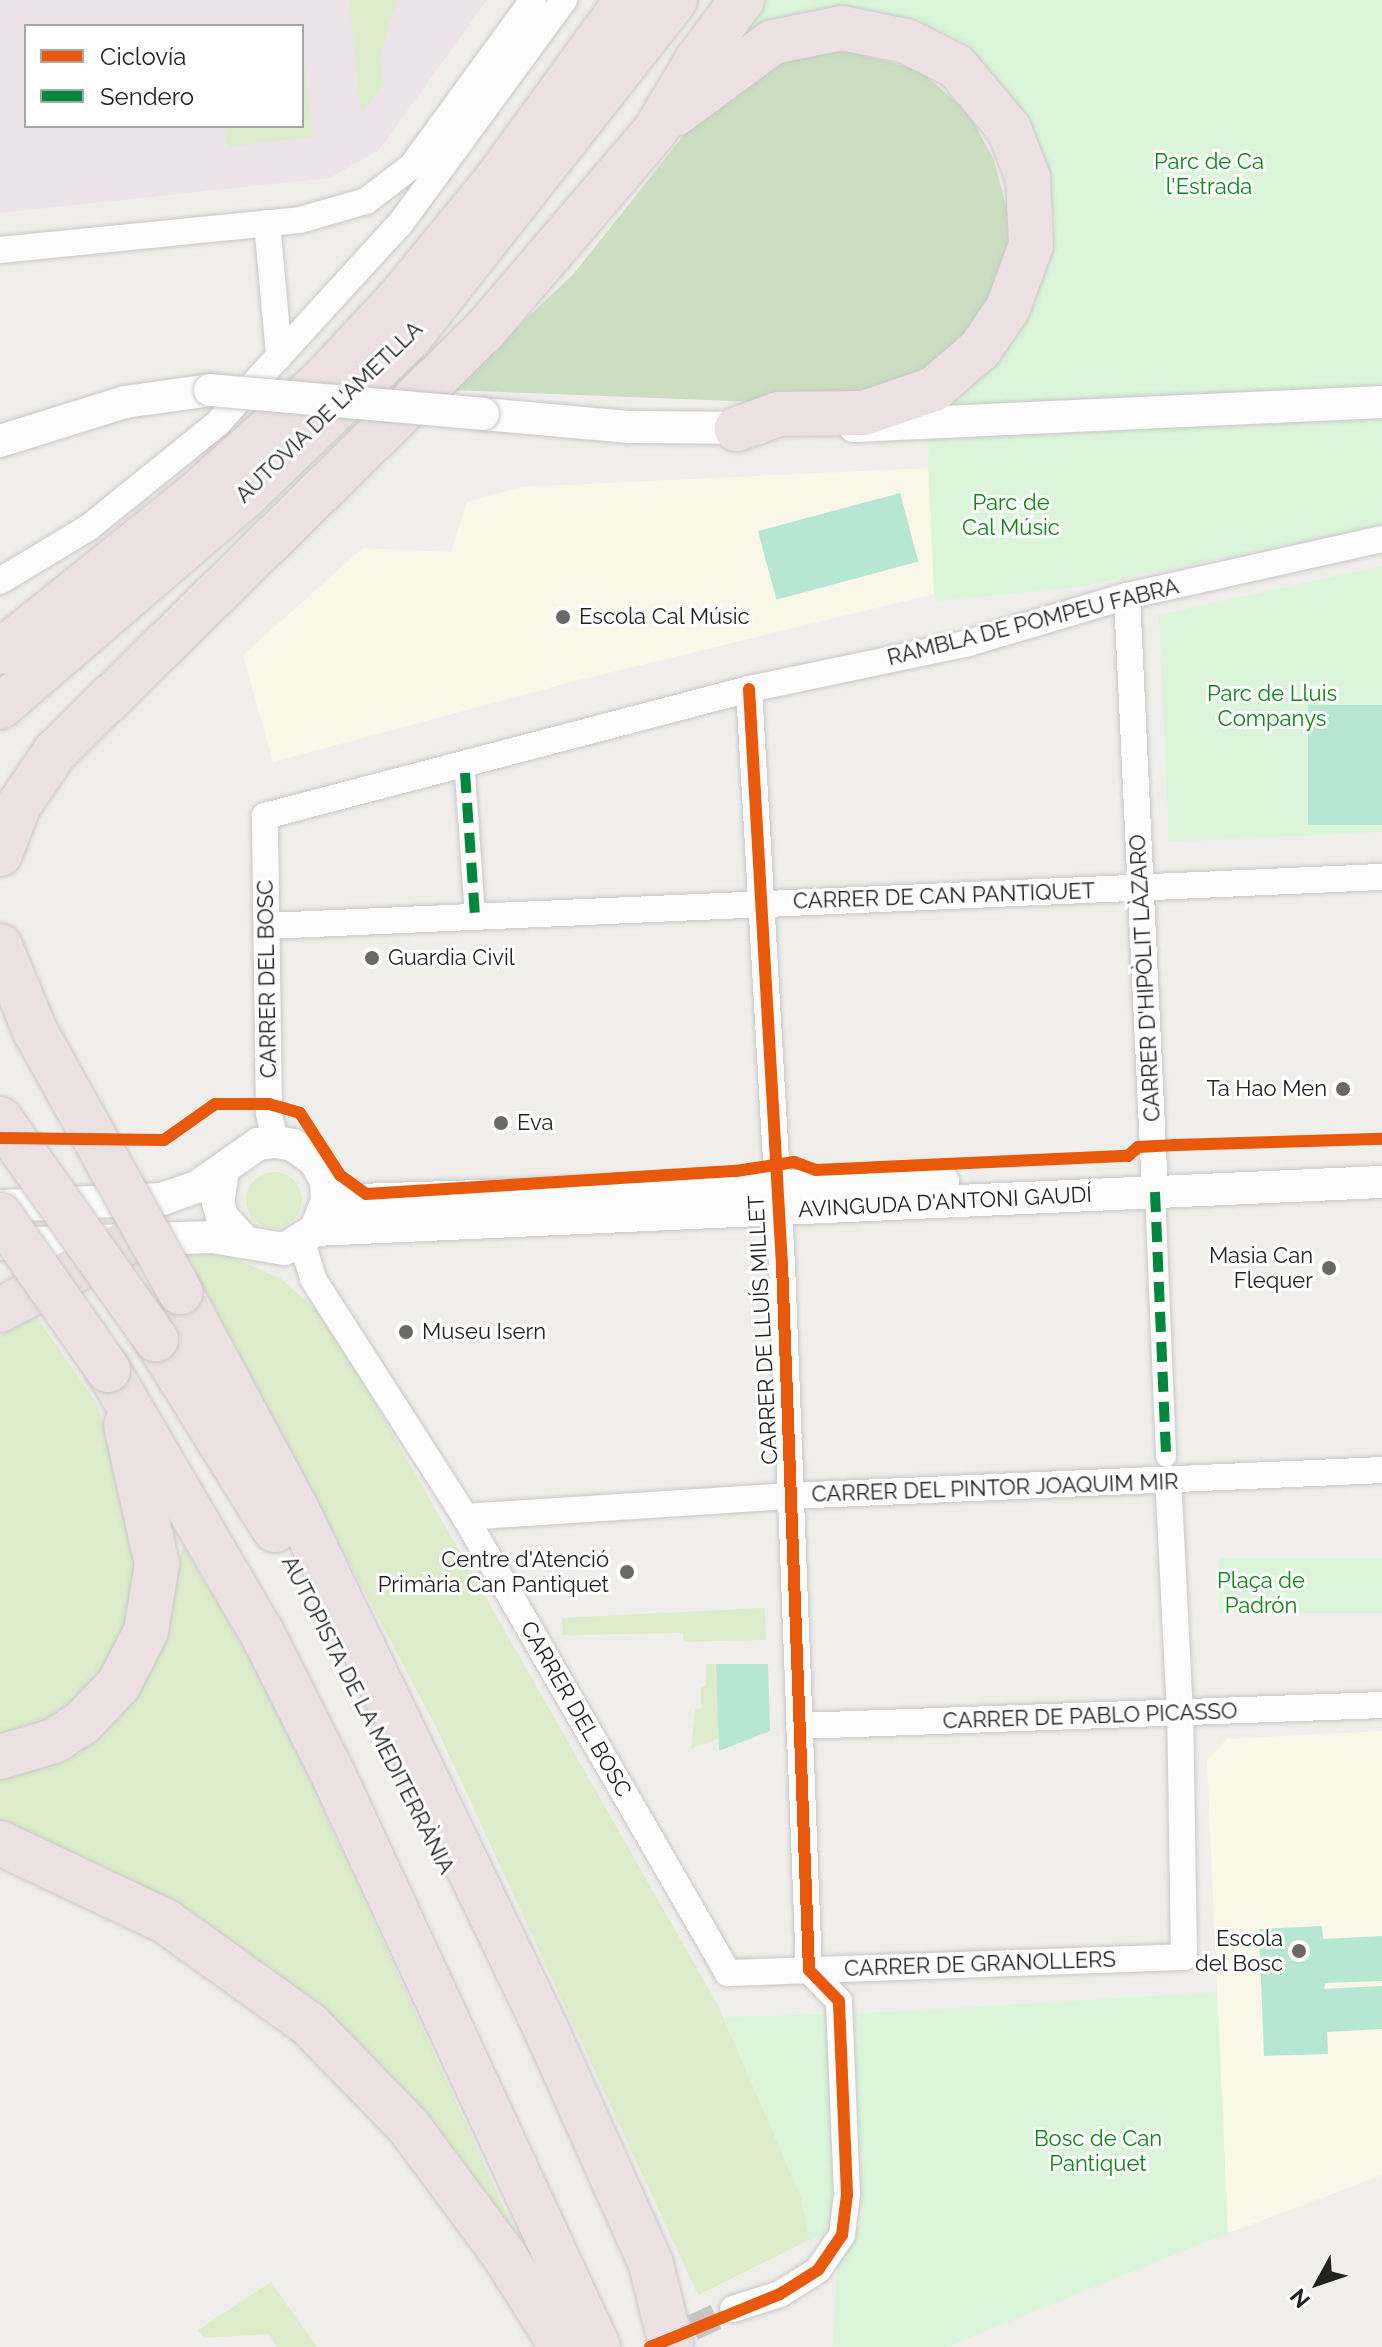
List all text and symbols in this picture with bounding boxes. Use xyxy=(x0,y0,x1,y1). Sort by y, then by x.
legend xyxy=(24,24,304,128)
text: Ciclovía xyxy=(100,42,186,71)
text: Sendero xyxy=(100,82,194,111)
park label: Parc de Ca l'Estrada xyxy=(1154,148,1264,200)
street label: AUTOVIA DE L'AMETLLA xyxy=(230,316,428,508)
park label: Parc de Cal Músic xyxy=(962,489,1060,540)
street label: RAMBLA DE POMPEU FABRA xyxy=(884,573,1182,671)
place label: Escola Cal Músic xyxy=(579,604,750,630)
marker: Escola Cal Músic xyxy=(554,608,572,626)
park label: Parc de Lluis Companys xyxy=(1207,680,1337,732)
street label: CARRER D'HIPÒLIT LÀZARO xyxy=(1124,833,1166,1123)
street label: CARRER DE CAN PANTIQUET xyxy=(793,878,1095,914)
street label: CARRER DEL BOSC xyxy=(252,879,282,1079)
place label: Guardia Civil xyxy=(388,945,515,971)
marker: Guardia Civil xyxy=(363,949,381,967)
place label: Ta Hao Men xyxy=(1207,1076,1327,1102)
marker: Ta Hao Men xyxy=(1334,1080,1352,1098)
place label: Eva xyxy=(517,1110,553,1136)
marker: Eva xyxy=(492,1114,510,1132)
street label: AVINGUDA D'ANTONI GAUDÍ xyxy=(797,1181,1093,1223)
street label: CARRER DE LLUÍS MILLET xyxy=(743,1195,783,1465)
place label: Masia Can Flequer xyxy=(1209,1242,1313,1294)
marker: Masia Can Flequer xyxy=(1320,1259,1338,1277)
place label: Museu Isern xyxy=(422,1319,546,1345)
marker: Museu Isern xyxy=(397,1323,415,1341)
street label: CARRER DEL PINTOR JOAQUIM MIR xyxy=(810,1468,1180,1508)
place label: Centre d'Atenció Primària Can Pantiquet xyxy=(378,1546,609,1598)
street label: AUTOPISTA DE LA MEDITERRÀNIA xyxy=(276,1551,460,1879)
marker: Centre d'Atenció Primària Can Pantiquet xyxy=(616,1561,638,1583)
park label: Plaça de Padrón xyxy=(1217,1567,1305,1618)
street label: CARRER DEL BOSC xyxy=(515,1616,637,1802)
street label: CARRER DE PABLO PICASSO xyxy=(942,1698,1238,1734)
place label: Escola del Bosc xyxy=(1194,1925,1283,1976)
marker: Escola del Bosc xyxy=(1290,1942,1308,1960)
street label: CARRER DE GRANOLLERS xyxy=(844,1946,1116,1982)
park label: Bosc de Can Pantiquet xyxy=(1034,2125,1162,2176)
north arrow xyxy=(1278,2243,1358,2323)
text: N xyxy=(1284,2284,1315,2313)

